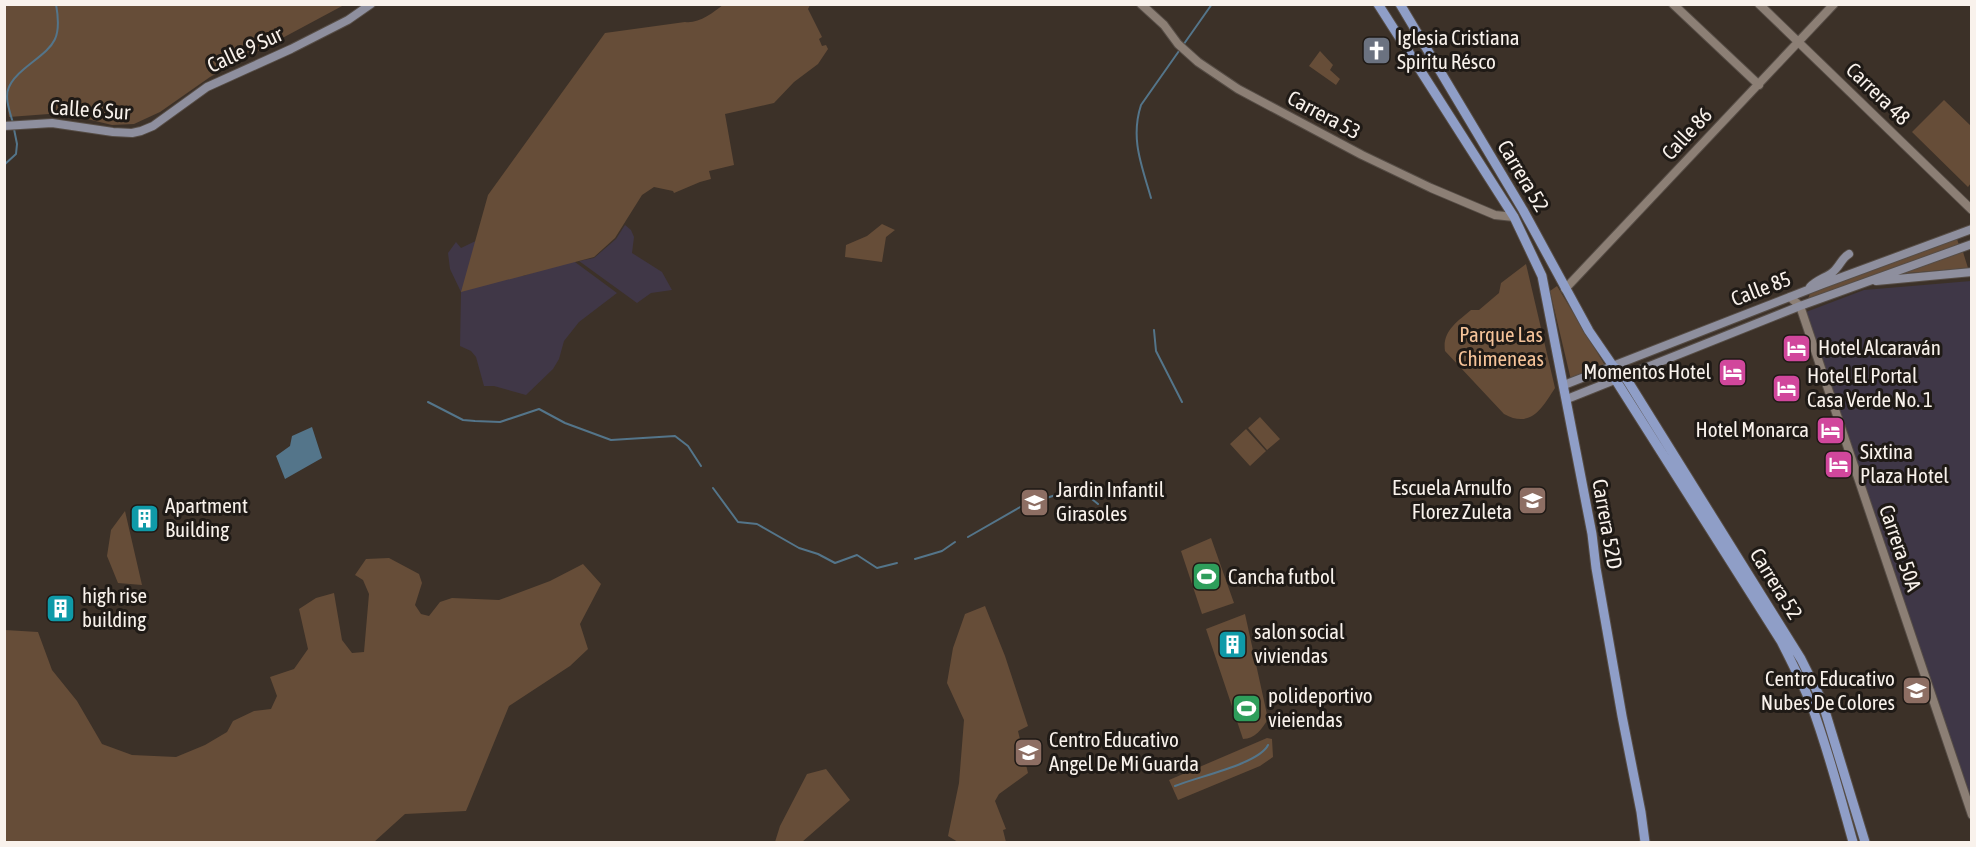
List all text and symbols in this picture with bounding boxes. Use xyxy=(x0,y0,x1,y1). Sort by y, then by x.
street label: Calle 9 Sur xyxy=(203,21,287,77)
place label: Iglesia Cristiana Spiritu Résco xyxy=(1397,25,1520,73)
church icon: Iglesia Cristiana Spiritu Résco xyxy=(1360,34,1392,66)
street label: Carrera 48 xyxy=(1842,57,1916,130)
street label: Carrera 53 xyxy=(1284,85,1365,143)
street label: Calle 6 Sur xyxy=(49,94,132,124)
street label: Calle 86 xyxy=(1656,102,1716,164)
street label: Carrera 52 xyxy=(1493,135,1555,216)
street label: Calle 85 xyxy=(1727,266,1794,310)
park label: Parque Las Chimeneas xyxy=(1458,322,1544,370)
hotel icon: Hotel Alcaraván xyxy=(1781,332,1813,364)
place label: Hotel Alcaraván xyxy=(1818,335,1941,359)
hotel icon: Momentos Hotel xyxy=(1716,356,1748,388)
place label: Momentos Hotel xyxy=(1583,359,1711,383)
place label: Hotel El Portal Casa Verde No. 1 xyxy=(1807,363,1933,411)
hotel icon: Hotel El Portal Casa Verde No. 1 xyxy=(1770,372,1802,404)
hotel icon: Hotel Monarca xyxy=(1814,414,1846,446)
place label: Hotel Monarca xyxy=(1695,417,1809,441)
place label: Sixtina Plaza Hotel xyxy=(1860,439,1949,487)
hotel icon: Sixtina Plaza Hotel xyxy=(1823,448,1855,480)
place label: Escuela Arnulfo Florez Zuleta xyxy=(1392,475,1512,523)
place label: Jardin Infantil Girasoles xyxy=(1056,477,1165,525)
street label: Carrera 52D xyxy=(1588,477,1628,571)
school or university icon: Escuela Arnulfo Florez Zuleta xyxy=(1517,484,1549,516)
school or university icon: Jardin Infantil Girasoles xyxy=(1019,486,1051,518)
place label: Apartment Building xyxy=(165,493,248,541)
street label: Carrera 50A xyxy=(1875,501,1927,595)
building icon: Apartment Building xyxy=(128,502,160,534)
street label: Carrera 52 xyxy=(1746,543,1808,623)
sports icon: Cancha futbol xyxy=(1191,561,1223,593)
place label: Cancha futbol xyxy=(1228,564,1336,588)
place label: high rise building xyxy=(82,583,147,631)
building icon: high rise building xyxy=(45,592,77,624)
place label: salon social viviendas xyxy=(1254,619,1345,667)
building icon: salon social viviendas xyxy=(1217,628,1249,660)
place label: Centro Educativo Nubes De Colores xyxy=(1761,666,1895,714)
school or university icon: Centro Educativo Nubes De Colores xyxy=(1900,675,1932,707)
place label: polideportivo vieiendas xyxy=(1268,683,1373,731)
sports icon: polideportivo vieiendas xyxy=(1231,692,1263,724)
place label: Centro Educativo Angel De Mi Guarda xyxy=(1049,727,1199,775)
school or university icon: Centro Educativo Angel De Mi Guarda xyxy=(1012,736,1044,768)

